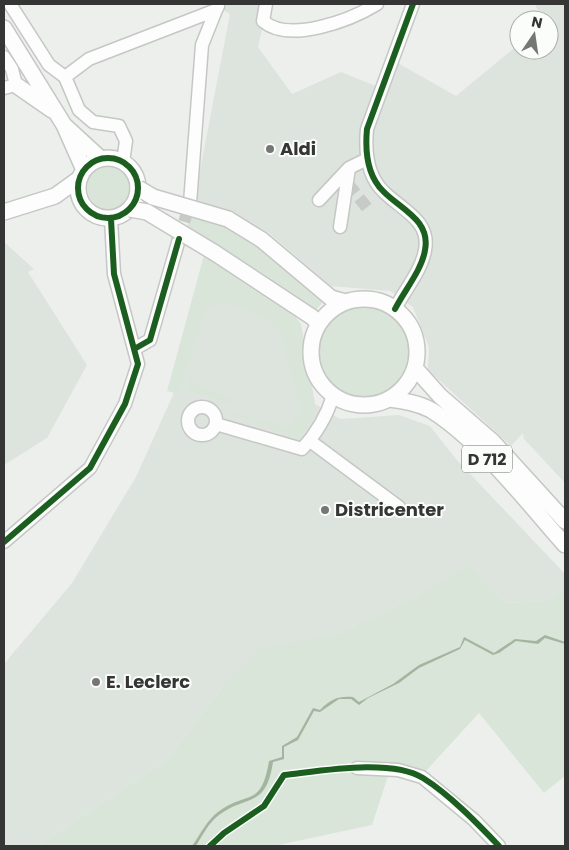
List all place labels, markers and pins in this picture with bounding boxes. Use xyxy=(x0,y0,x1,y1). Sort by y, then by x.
place label: Aldi xyxy=(280,136,316,161)
marker: Aldi xyxy=(264,143,276,155)
place label: Districenter xyxy=(335,497,444,522)
marker: Districenter xyxy=(319,504,331,516)
place label: E. Leclerc xyxy=(106,669,190,694)
marker: E. Leclerc xyxy=(90,676,102,688)

